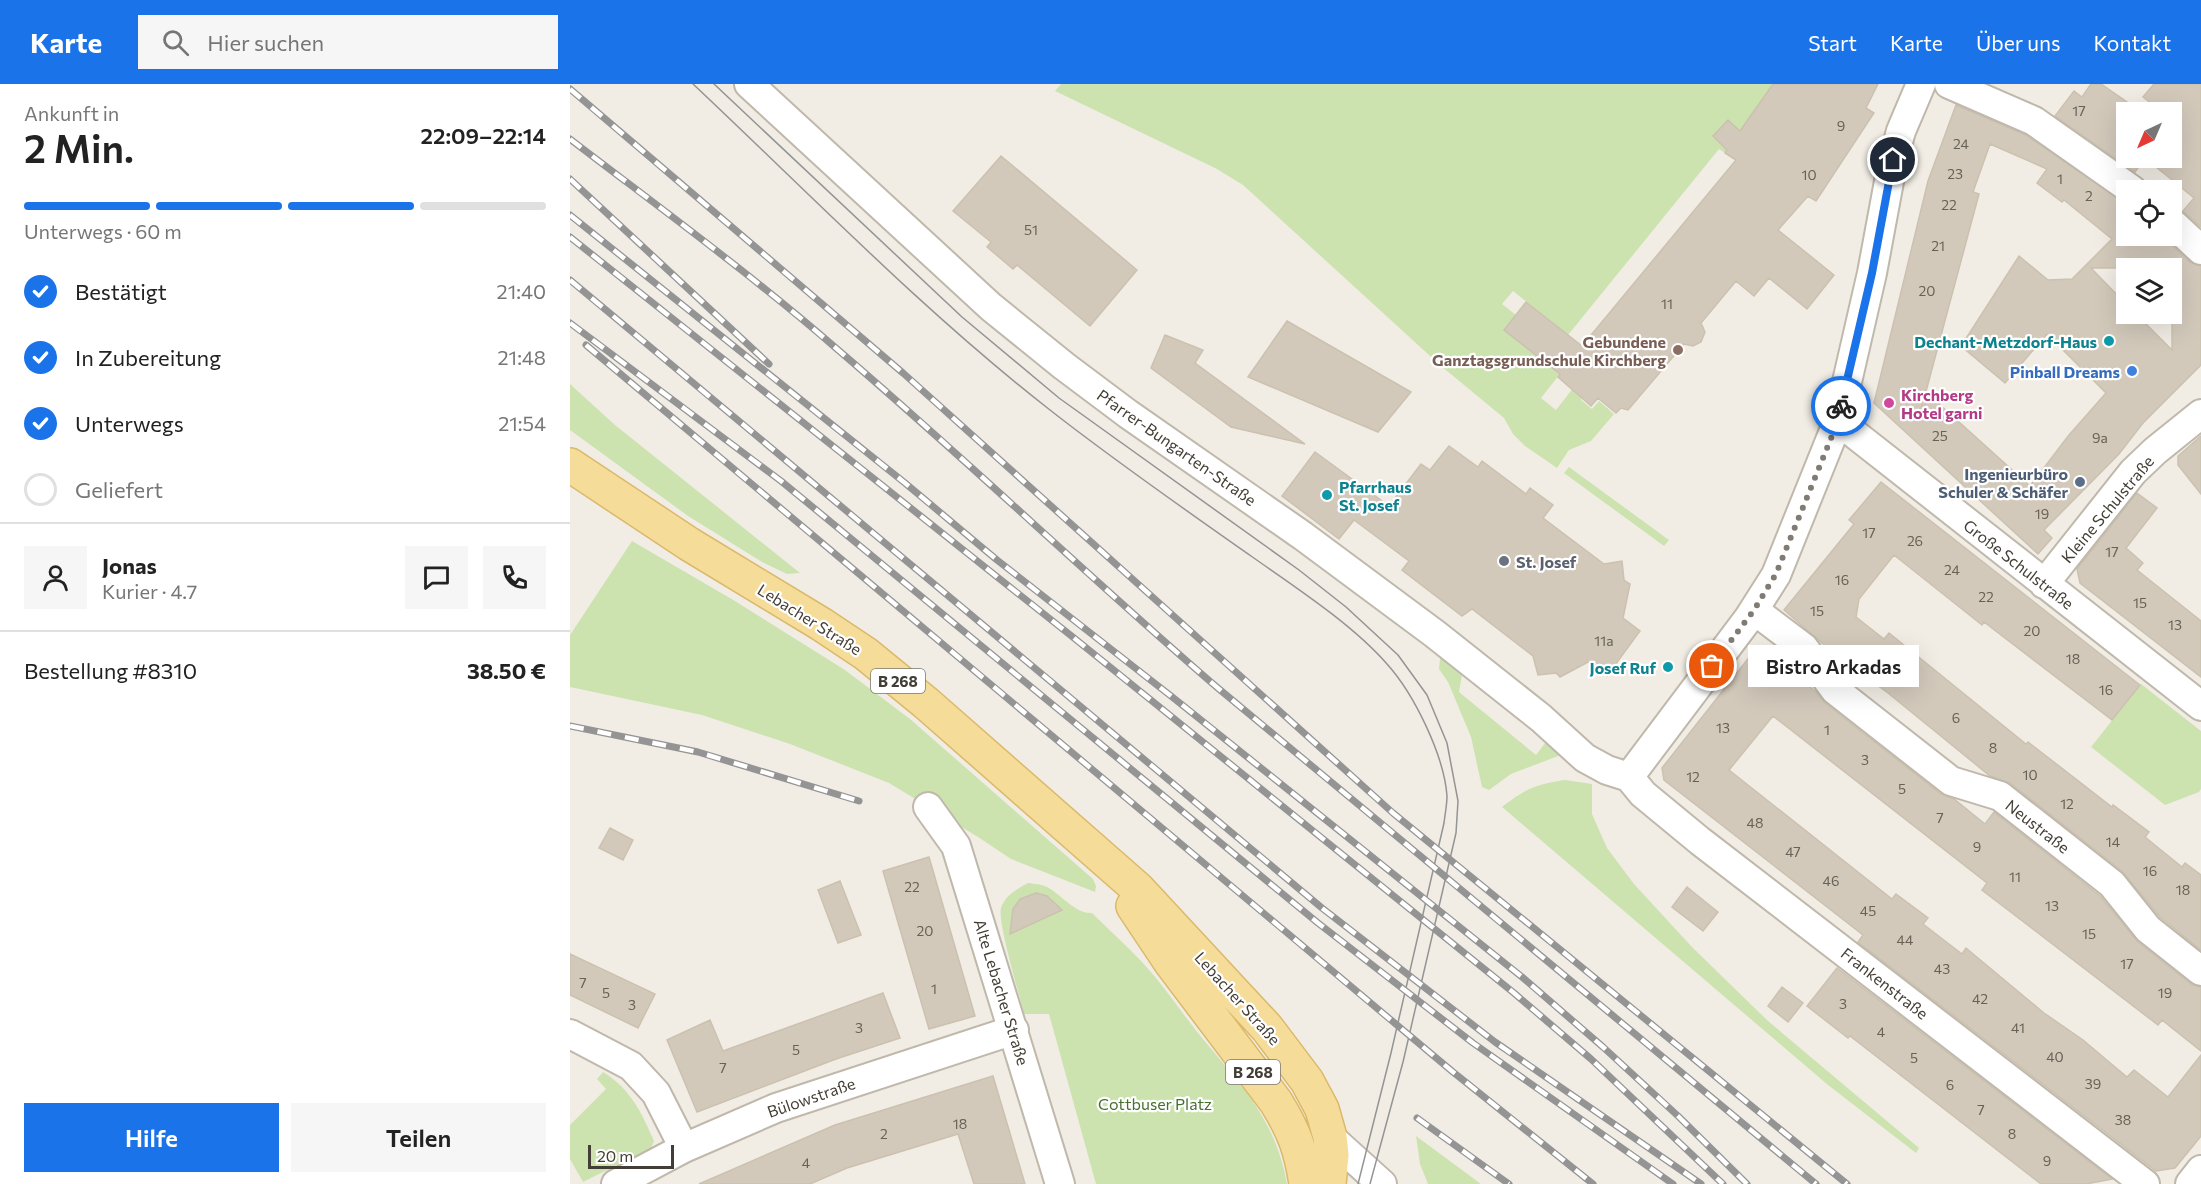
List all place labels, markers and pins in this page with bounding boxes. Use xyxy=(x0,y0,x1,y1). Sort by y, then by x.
pin xyxy=(1867,134,1918,185)
place label: Gebundene Ganztagsgrundschule Kirchberg xyxy=(1432,332,1666,369)
place label: Dechant-Metzdorf-Haus xyxy=(1914,332,2097,351)
marker: Dechant-Metzdorf-Haus xyxy=(2102,334,2116,348)
marker: Gebundene Ganztagsgrundschule Kirchberg xyxy=(1671,343,1685,357)
place label: Pinball Dreams xyxy=(2010,362,2120,381)
marker: Pinball Dreams xyxy=(2125,364,2139,378)
place label: Kirchberg Hotel garni xyxy=(1901,385,1983,422)
marker: Kirchberg Hotel garni xyxy=(1882,396,1896,410)
place label: Ingenieurbüro Schuler & Schäfer xyxy=(1938,464,2068,501)
marker: Ingenieurbüro Schuler & Schäfer xyxy=(2073,475,2087,489)
place label: Pfarrhaus St. Josef xyxy=(1339,477,1412,514)
marker: Pfarrhaus St. Josef xyxy=(1320,488,1334,502)
place label: St. Josef xyxy=(1516,552,1577,571)
marker: St. Josef xyxy=(1497,554,1511,568)
pin xyxy=(1686,640,1737,691)
callout: Bistro Arkadas xyxy=(1748,645,1919,687)
place label: Josef Ruf xyxy=(1590,658,1656,677)
marker: Josef Ruf xyxy=(1661,660,1675,674)

